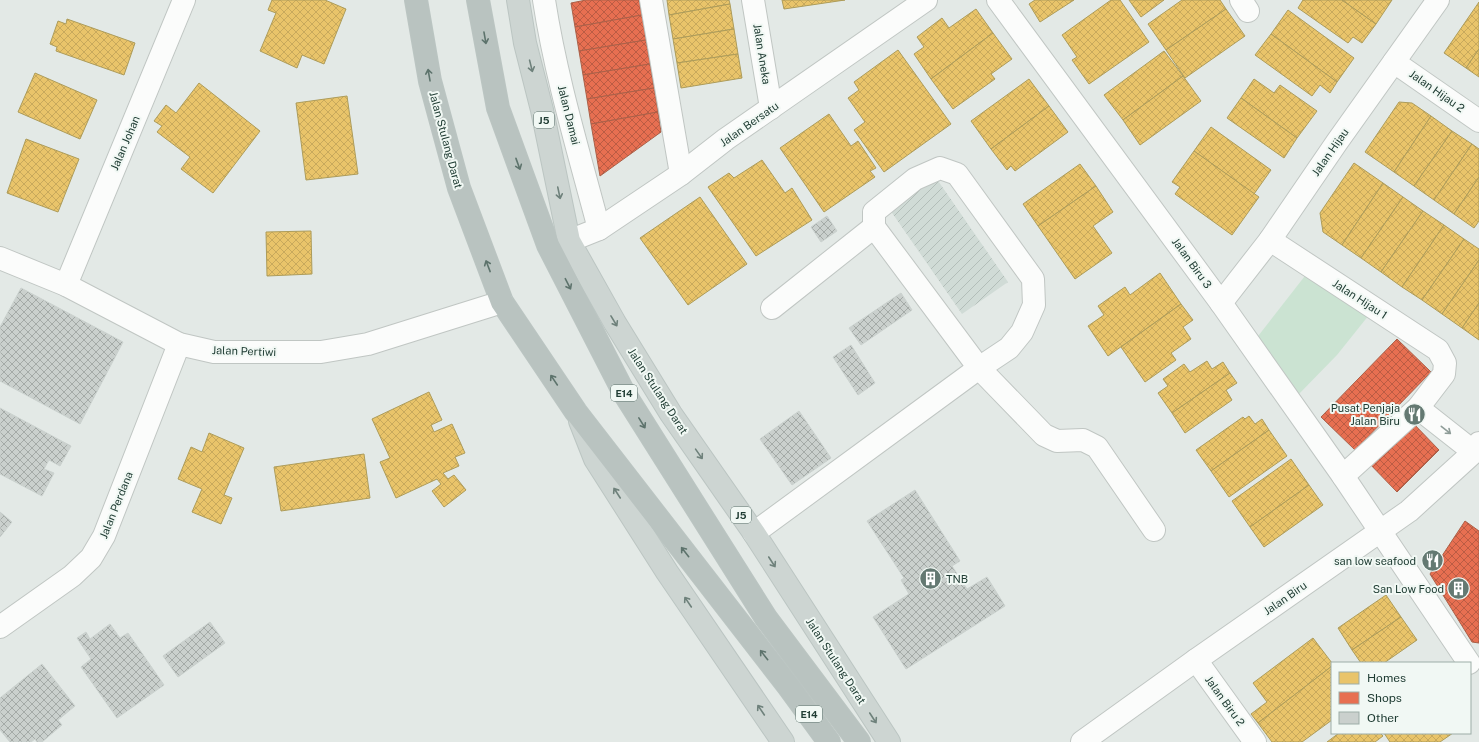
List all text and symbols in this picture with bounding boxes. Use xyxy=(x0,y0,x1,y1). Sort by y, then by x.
street label: Jalan Aneka xyxy=(751,23,773,85)
one-way arrow xyxy=(482,32,490,45)
one-way arrow xyxy=(527,59,535,72)
street label: Jalan Hijau 2 xyxy=(1407,68,1467,115)
one-way arrow xyxy=(425,69,433,82)
street label: Jalan Damai xyxy=(556,84,582,146)
street label: Jalan Stulang Darat xyxy=(427,90,465,190)
street label: Jalan Bersatu xyxy=(717,99,781,149)
road number: J5 xyxy=(534,112,554,128)
street label: Jalan Johan xyxy=(108,114,142,172)
street label: Jalan Hijau xyxy=(1309,126,1351,178)
one-way arrow xyxy=(515,157,523,169)
one-way arrow xyxy=(555,186,563,199)
street label: Jalan Biru 3 xyxy=(1170,236,1214,291)
one-way arrow xyxy=(484,260,492,272)
one-way arrow xyxy=(565,277,572,289)
street label: Jalan Hijau 1 xyxy=(1331,277,1389,321)
one-way arrow xyxy=(610,315,618,327)
street label: Jalan Pertiwi xyxy=(212,344,276,358)
street label: Jalan Stulang Darat xyxy=(626,346,690,436)
one-way arrow xyxy=(550,375,558,386)
road number: E14 xyxy=(611,385,637,401)
restaurant icon: Pusat Penjaja Jalan Biru xyxy=(1402,401,1428,427)
place label: Pusat Penjaja Jalan Biru xyxy=(1331,402,1400,427)
one-way arrow xyxy=(639,417,647,429)
one-way arrow xyxy=(1440,426,1451,434)
one-way arrow xyxy=(695,448,703,459)
street label: Jalan Perdana xyxy=(97,470,135,540)
one-way arrow xyxy=(613,488,621,499)
road number: J5 xyxy=(731,507,751,523)
one-way arrow xyxy=(680,547,689,558)
restaurant icon: san low seafood xyxy=(1419,548,1445,574)
place label: san low seafood xyxy=(1334,555,1416,567)
one-way arrow xyxy=(768,556,776,567)
building icon: TNB xyxy=(918,566,944,592)
place label: TNB xyxy=(946,573,968,585)
building icon: San Low Food xyxy=(1446,576,1472,602)
street label: Jalan Biru xyxy=(1261,579,1309,617)
place label: San Low Food xyxy=(1373,583,1444,595)
one-way arrow xyxy=(684,597,692,608)
street label: Jalan Stulang Darat xyxy=(804,616,868,706)
one-way arrow xyxy=(760,650,769,661)
legend xyxy=(1331,662,1471,734)
text: Homes xyxy=(1367,671,1406,685)
street label: Jalan Biru 2 xyxy=(1203,674,1247,729)
text: Shops xyxy=(1367,691,1402,705)
one-way arrow xyxy=(757,705,765,716)
road number: E14 xyxy=(796,706,822,722)
text: Other xyxy=(1367,711,1399,725)
one-way arrow xyxy=(869,712,877,723)

